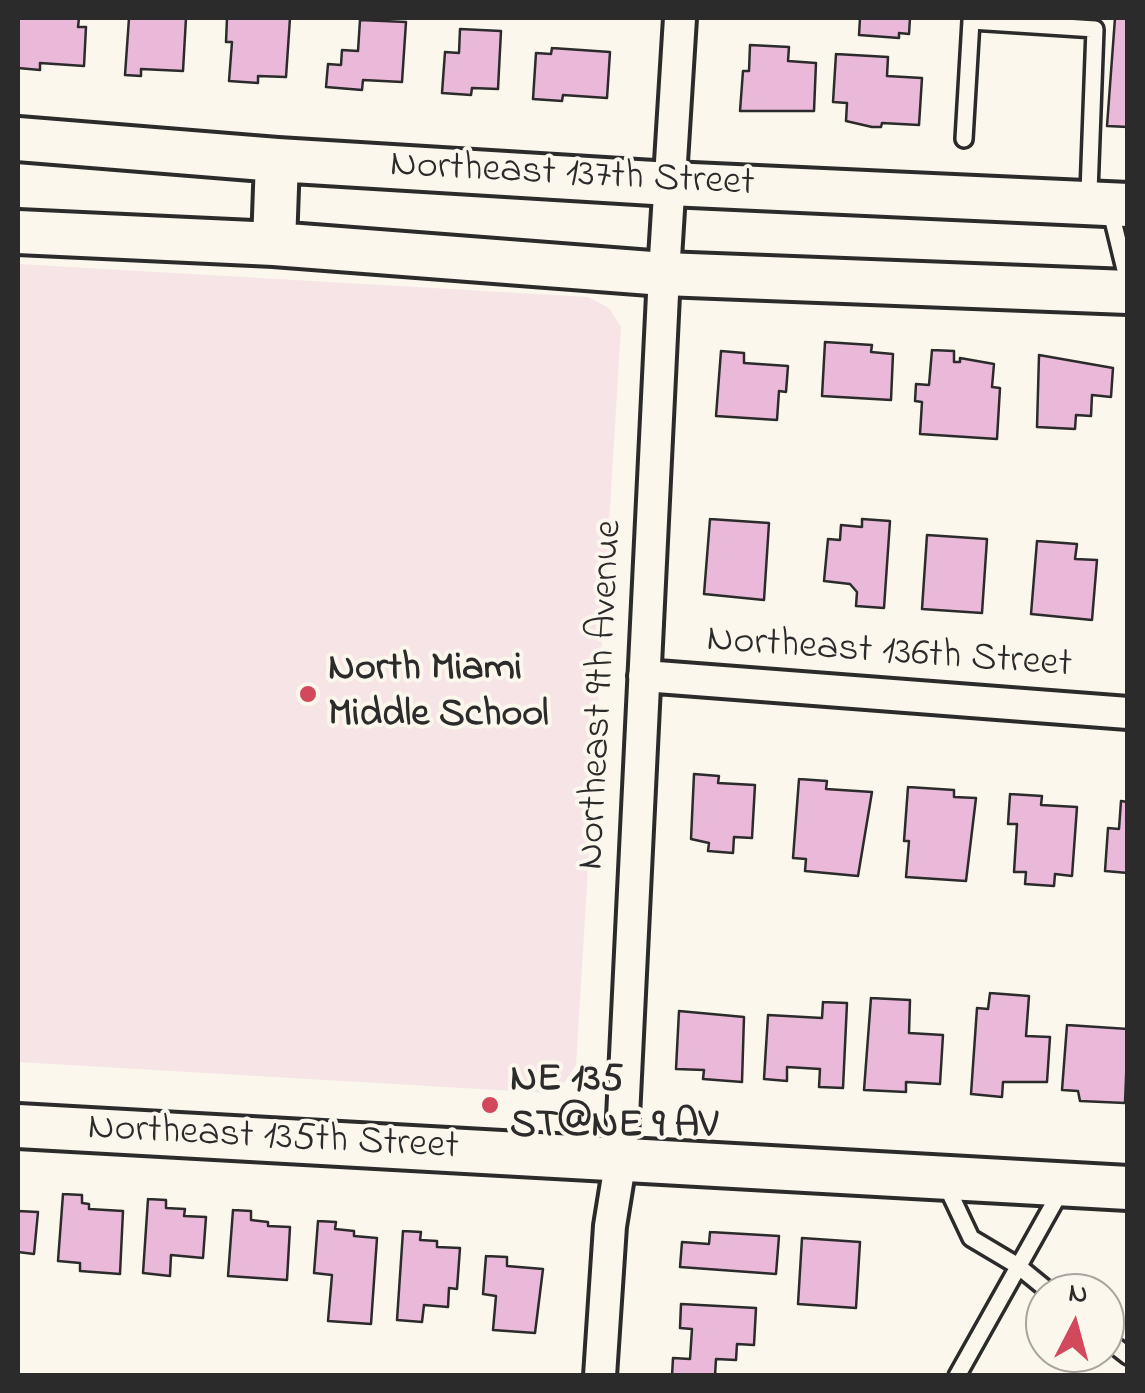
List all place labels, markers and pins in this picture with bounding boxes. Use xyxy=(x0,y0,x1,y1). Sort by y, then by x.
place label: North Miami Middle School xyxy=(328,647,549,741)
marker: North Miami Middle School xyxy=(297,683,319,705)
place label: NE 135 ST@NE 9 AV xyxy=(510,1058,718,1152)
marker: NE 135 ST@NE 9 AV xyxy=(479,1094,501,1116)

